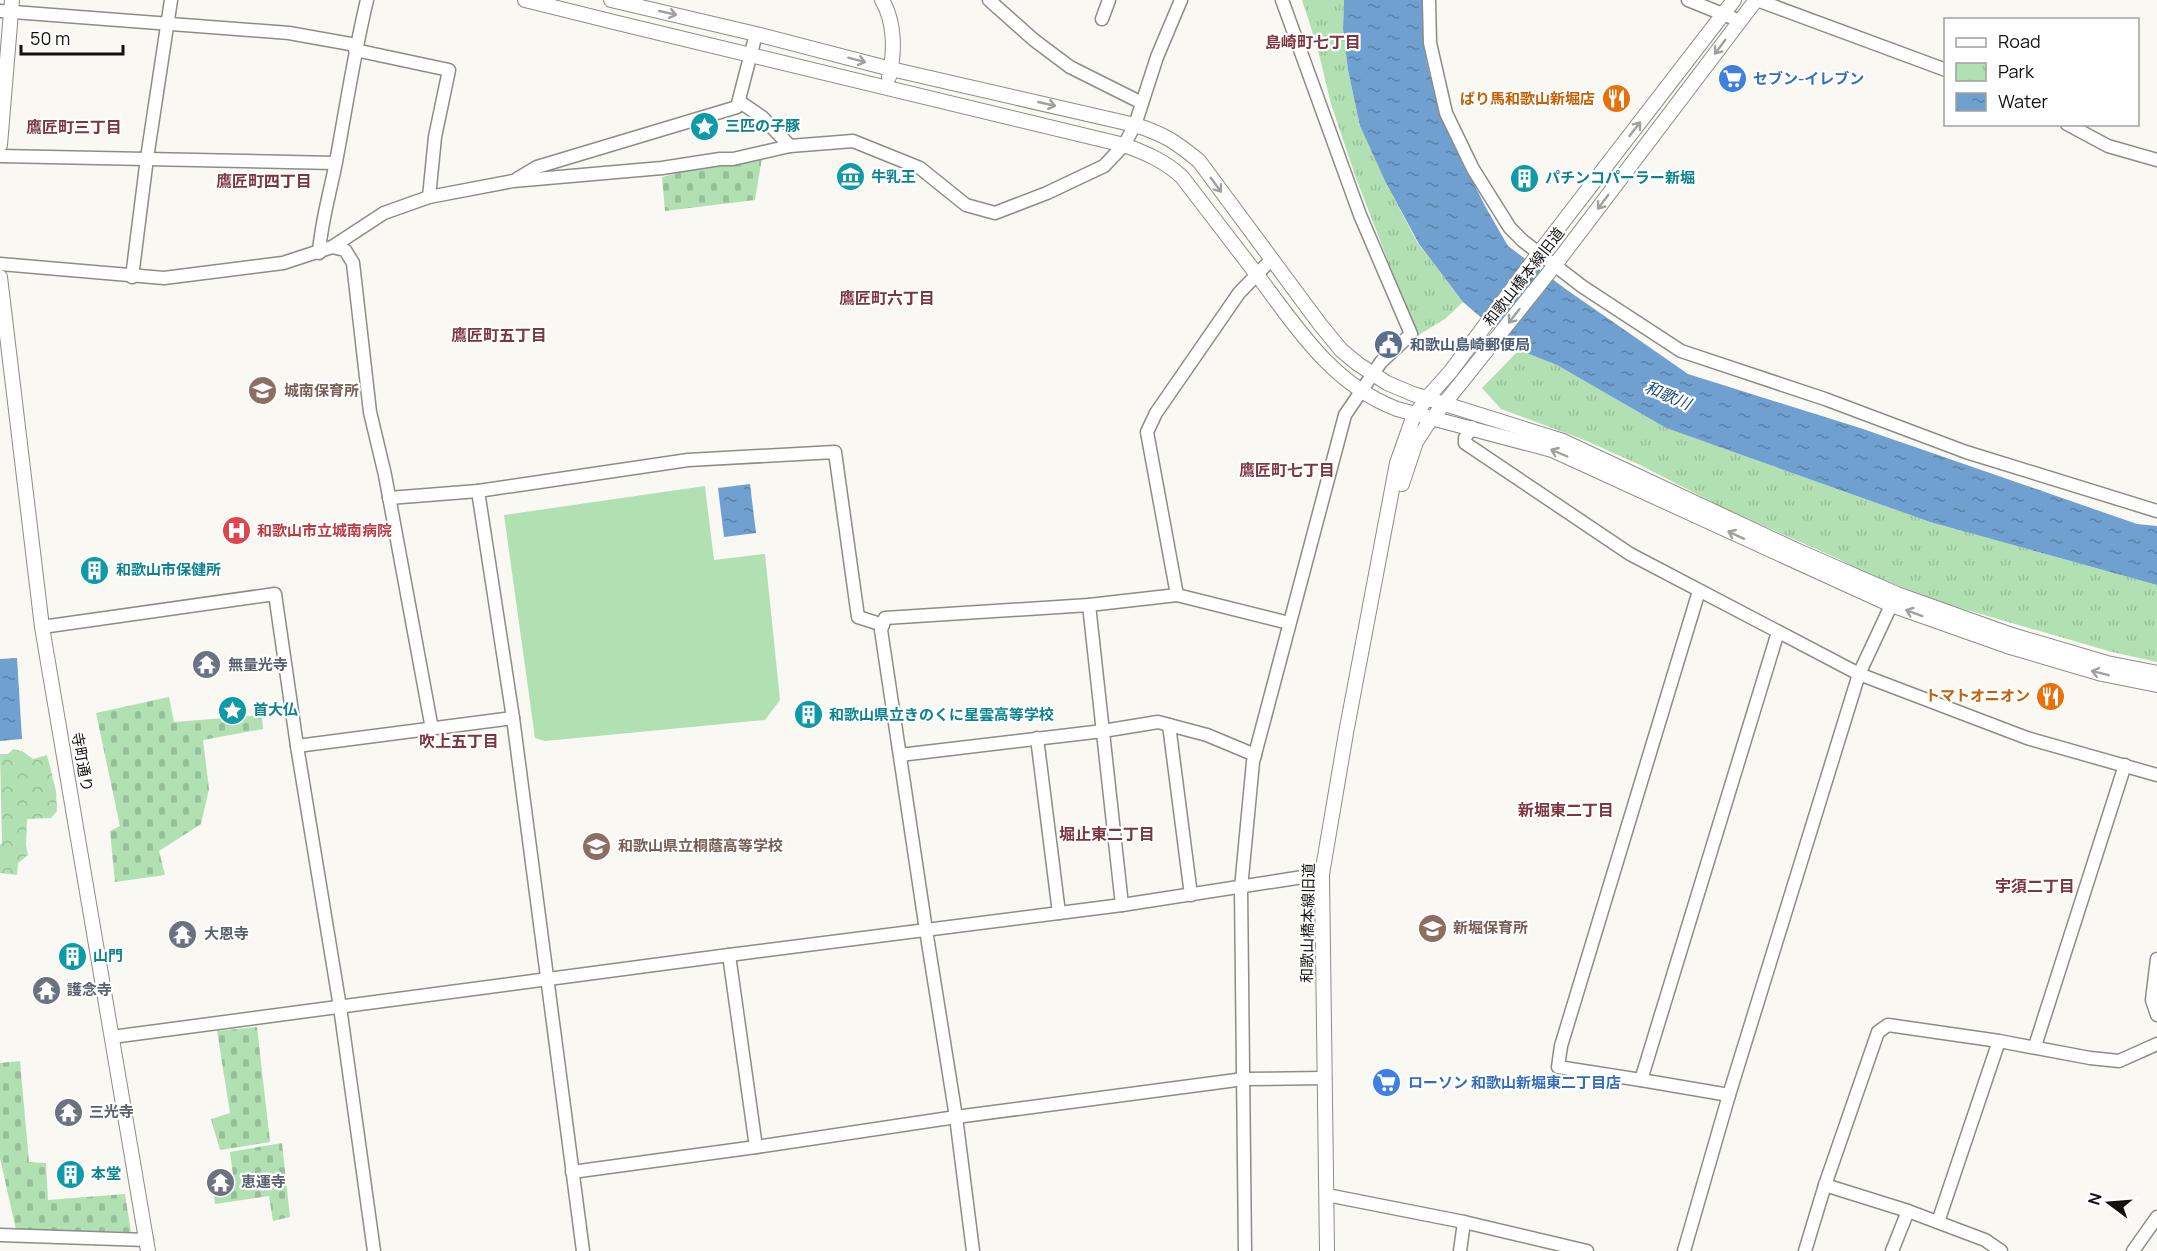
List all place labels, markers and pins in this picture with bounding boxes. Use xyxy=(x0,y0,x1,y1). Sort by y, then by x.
supermarket icon: セブン-イレブン xyxy=(1716,63,1748,95)
place label: セブン-イレブン xyxy=(1753,68,1864,89)
restaurant icon: ばり馬和歌山新堀店 xyxy=(1600,83,1632,115)
place label: ばり馬和歌山新堀店 xyxy=(1460,88,1595,109)
place icon: 三匹の子豚 xyxy=(688,110,720,142)
place label: 三匹の子豚 xyxy=(725,115,800,136)
museum icon: 牛乳王 xyxy=(834,161,866,193)
building icon: パチンコパーラー新堀 xyxy=(1508,162,1540,194)
place label: 牛乳王 xyxy=(871,166,916,187)
place label: パチンコパーラー新堀 xyxy=(1545,167,1695,188)
public building icon: 和歌山島崎郵便局 xyxy=(1373,329,1405,361)
place label: 和歌山島崎郵便局 xyxy=(1410,334,1530,355)
school or university icon: 城南保育所 xyxy=(247,375,279,407)
place label: 城南保育所 xyxy=(284,380,359,401)
hospital icon: 和歌山市立城南病院 xyxy=(220,515,252,547)
place label: 和歌山市立城南病院 xyxy=(257,520,392,541)
building icon: 和歌山市保健所 xyxy=(79,554,111,586)
place label: 和歌山市保健所 xyxy=(116,559,221,580)
temple icon: 無量光寺 xyxy=(191,649,223,681)
place label: 無量光寺 xyxy=(228,654,288,675)
restaurant icon: トマトオニオン xyxy=(2035,680,2067,712)
place label: トマトオニオン xyxy=(1925,685,2030,706)
place icon: 首大仏 xyxy=(216,694,248,726)
place label: 首大仏 xyxy=(253,699,298,720)
building icon: 和歌山県立きのくに星雲高等学校 xyxy=(792,699,824,731)
place label: 和歌山県立きのくに星雲高等学校 xyxy=(829,704,1054,725)
school or university icon: 和歌山県立桐蔭高等学校 xyxy=(581,830,613,862)
place label: 和歌山県立桐蔭高等学校 xyxy=(618,835,783,856)
school or university icon: 新堀保育所 xyxy=(1416,912,1448,944)
place label: 新堀保育所 xyxy=(1453,917,1528,938)
temple icon: 大恩寺 xyxy=(167,918,199,950)
place label: 大恩寺 xyxy=(204,923,249,944)
building icon: 山門 xyxy=(56,940,88,972)
place label: 山門 xyxy=(93,945,123,966)
temple icon: 護念寺 xyxy=(30,974,62,1006)
place label: 護念寺 xyxy=(67,979,112,1000)
supermarket icon: ローソン 和歌山新堀東二丁目店 xyxy=(1371,1067,1403,1099)
place label: ローソン 和歌山新堀東二丁目店 xyxy=(1408,1072,1621,1093)
temple icon: 三光寺 xyxy=(52,1096,84,1128)
place label: 三光寺 xyxy=(89,1101,134,1122)
building icon: 本堂 xyxy=(54,1158,86,1190)
place label: 本堂 xyxy=(91,1163,121,1184)
temple icon: 恵運寺 xyxy=(204,1166,236,1198)
place label: 恵運寺 xyxy=(241,1171,286,1192)

